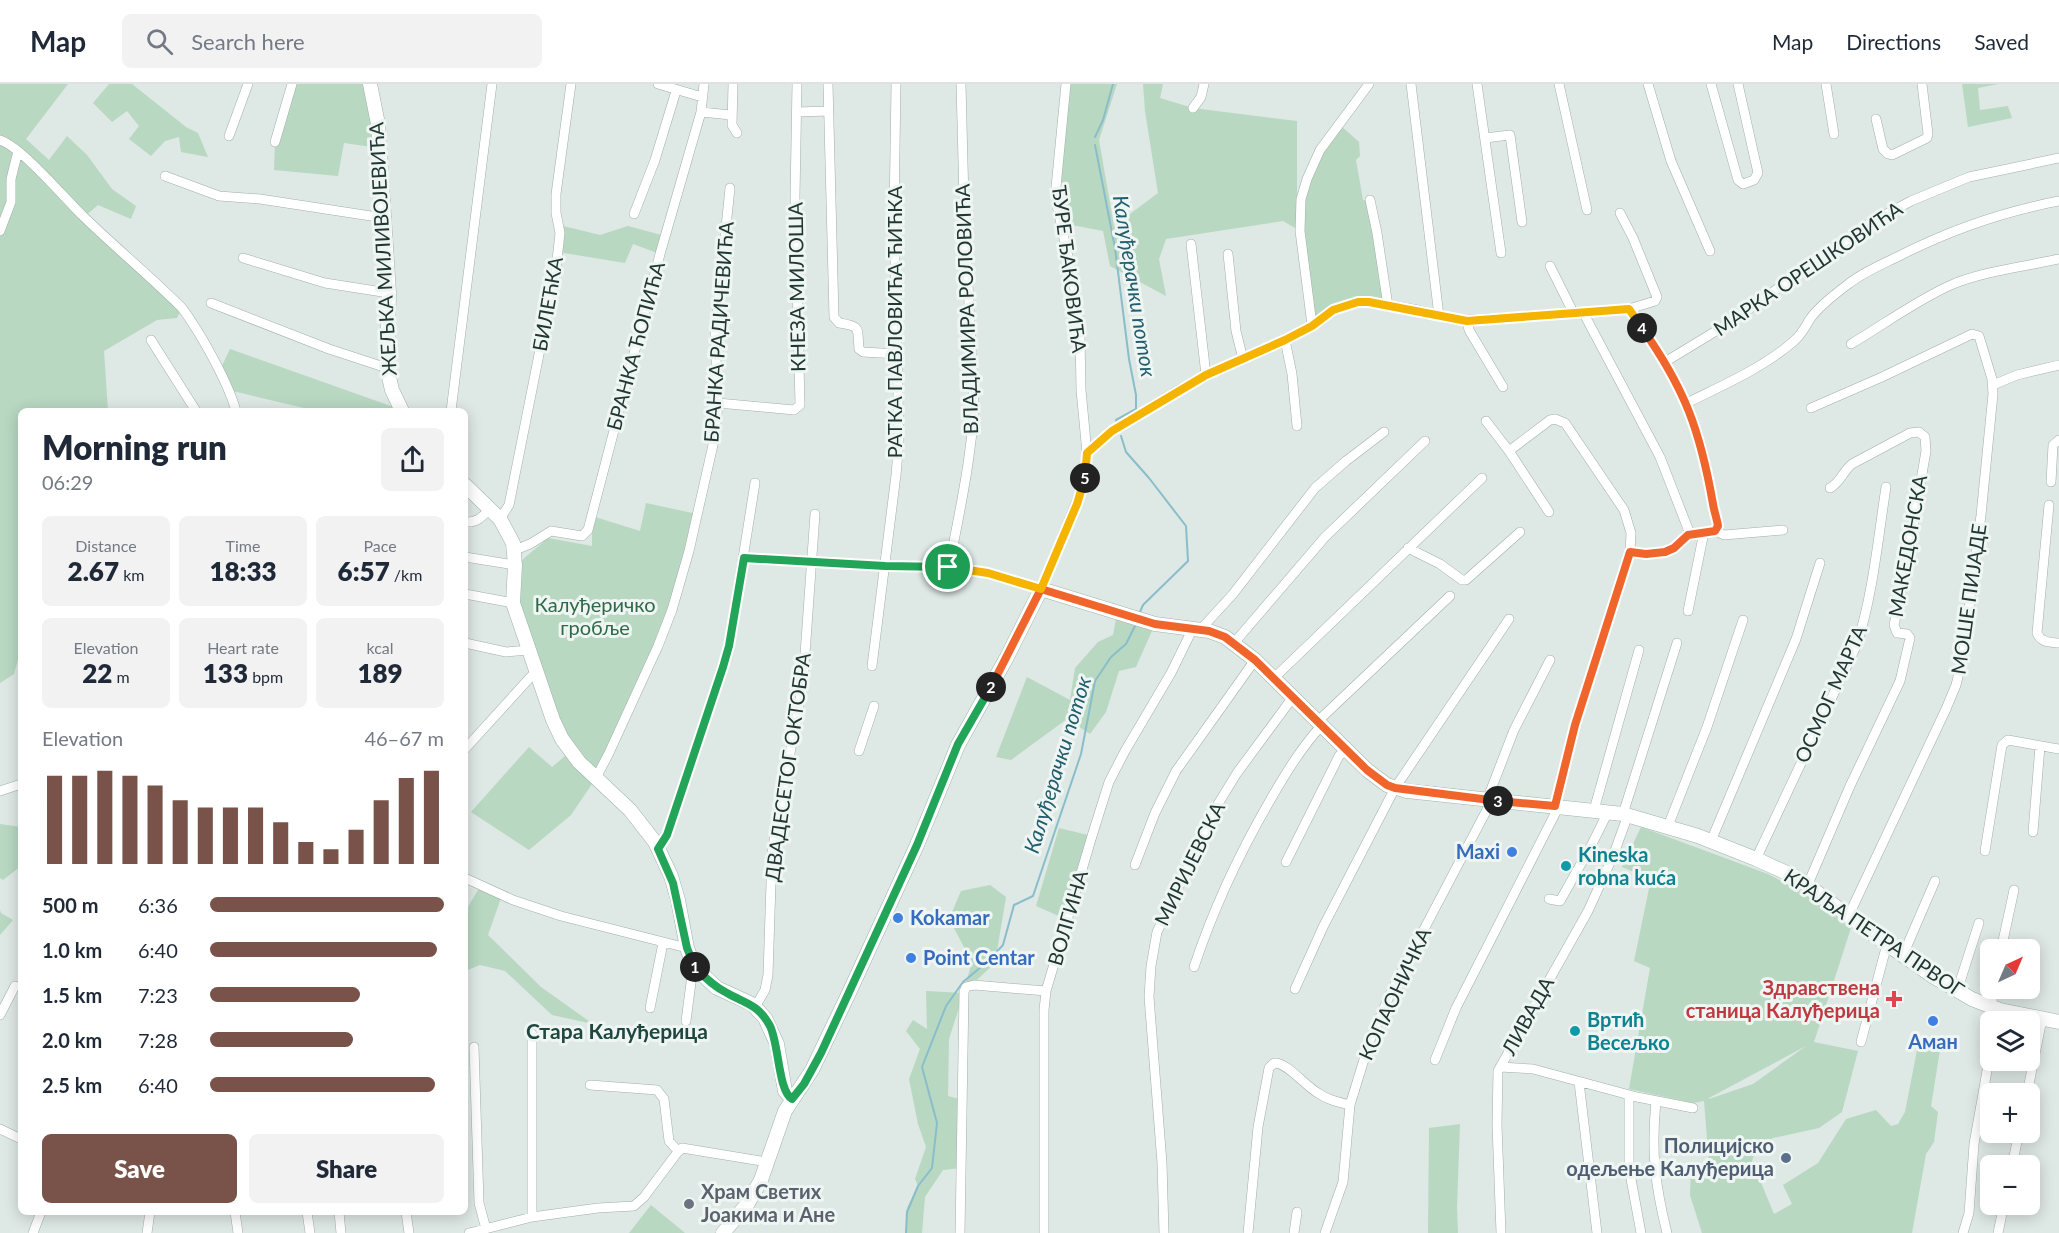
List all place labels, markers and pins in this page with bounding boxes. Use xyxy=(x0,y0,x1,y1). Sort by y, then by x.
pin: 4 xyxy=(1627,313,1657,343)
pin: 5 xyxy=(1070,463,1100,493)
pin xyxy=(922,541,973,592)
pin: 2 xyxy=(976,672,1006,702)
pin: 3 xyxy=(1483,786,1513,816)
place label: Maxi xyxy=(1456,839,1500,863)
place label: Kineska robna kuća xyxy=(1578,842,1676,889)
marker: Maxi xyxy=(1505,845,1519,859)
marker: Kineska robna kuća xyxy=(1559,859,1573,873)
place label: Kokamar xyxy=(910,905,990,929)
marker: Kokamar xyxy=(891,911,905,925)
place label: Point Centar xyxy=(923,945,1035,969)
marker: Point Centar xyxy=(904,951,918,965)
pin: 1 xyxy=(680,952,710,982)
place label: Здравствена станица Калуђерица xyxy=(1686,975,1880,1022)
marker: Здравствена станица Калуђерица xyxy=(1885,990,1903,1008)
place label: Вртић Весељко xyxy=(1587,1007,1670,1054)
marker: Аман xyxy=(1926,1014,1940,1028)
marker: Вртић Весељко xyxy=(1568,1024,1582,1038)
place label: Аман xyxy=(1907,1029,1958,1053)
place label: Полицијско одељење Калуђерица xyxy=(1566,1133,1774,1180)
marker: Полицијско одељење Калуђерица xyxy=(1779,1151,1793,1165)
place label: Храм Светих Јоакима и Ане xyxy=(701,1179,835,1226)
marker: Храм Светих Јоакима и Ане xyxy=(682,1197,696,1211)

